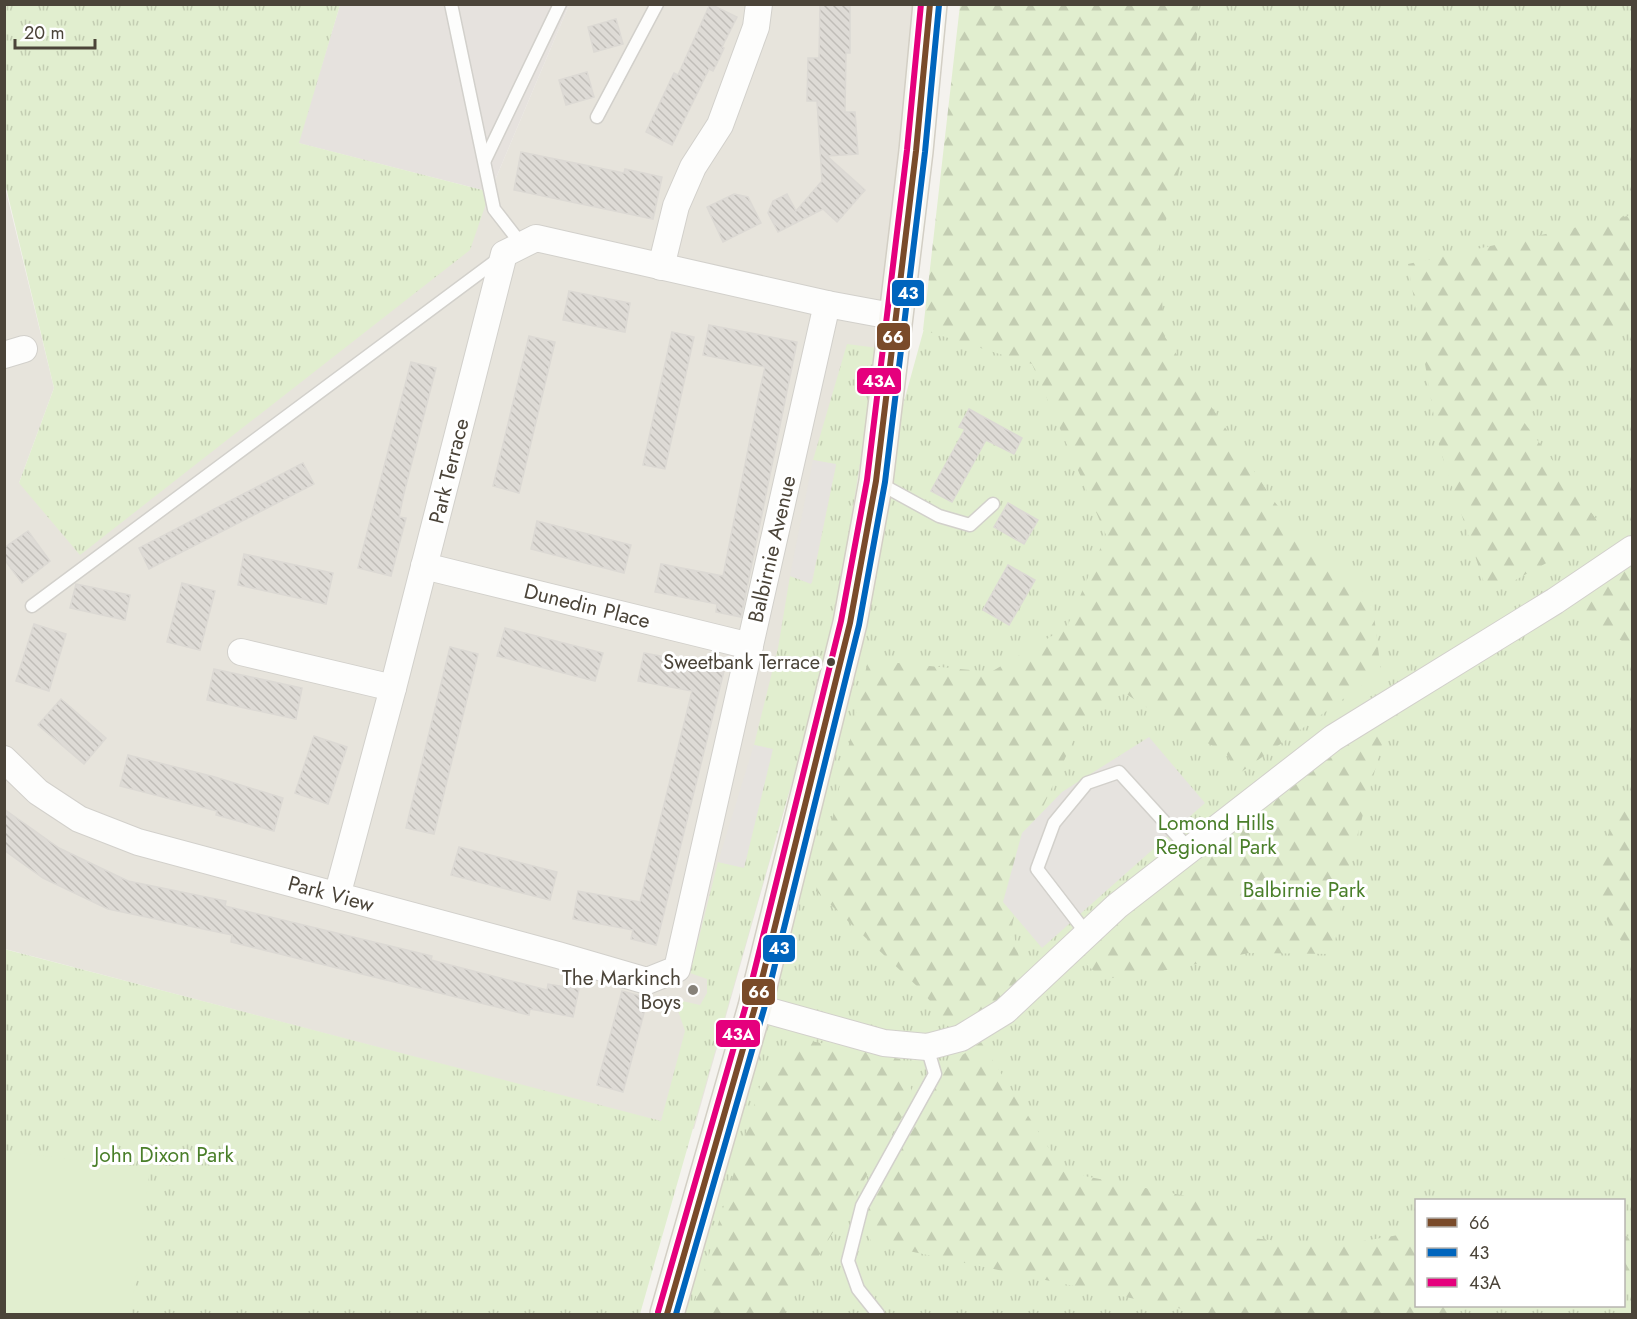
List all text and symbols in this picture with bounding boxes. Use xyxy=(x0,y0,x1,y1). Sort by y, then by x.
scale bar xyxy=(15,12,94,50)
text: 20 m xyxy=(24,20,64,46)
line badge: 43 xyxy=(891,279,925,307)
text: 43 xyxy=(897,282,919,305)
line badge: 66 xyxy=(876,322,911,351)
text: 66 xyxy=(882,326,904,349)
line badge: 43A xyxy=(856,367,902,395)
text: 43A xyxy=(863,370,896,393)
street label: Park Terrace xyxy=(421,415,477,527)
street label: Balbirnie Avenue xyxy=(740,472,804,626)
street label: Dunedin Place xyxy=(521,576,653,636)
place label: Sweetbank Terrace xyxy=(663,648,820,677)
marker: Sweetbank Terrace xyxy=(825,656,837,668)
park label: Lomond Hills Regional Park xyxy=(1155,808,1277,862)
street label: Park View xyxy=(285,868,378,920)
park label: Balbirnie Park xyxy=(1243,875,1366,905)
line badge: 43 xyxy=(762,934,796,963)
text: 43 xyxy=(768,937,790,960)
place label: The Markinch Boys xyxy=(562,963,681,1017)
line badge: 66 xyxy=(741,978,776,1006)
text: 66 xyxy=(748,981,770,1004)
marker: The Markinch Boys xyxy=(686,983,700,997)
line badge: 43A xyxy=(715,1019,761,1048)
text: 43A xyxy=(722,1023,755,1046)
park label: John Dixon Park xyxy=(91,1140,234,1170)
legend xyxy=(1415,1199,1625,1307)
text: 66 xyxy=(1469,1210,1490,1236)
text: 43 xyxy=(1469,1240,1489,1266)
text: 43A xyxy=(1469,1270,1501,1296)

